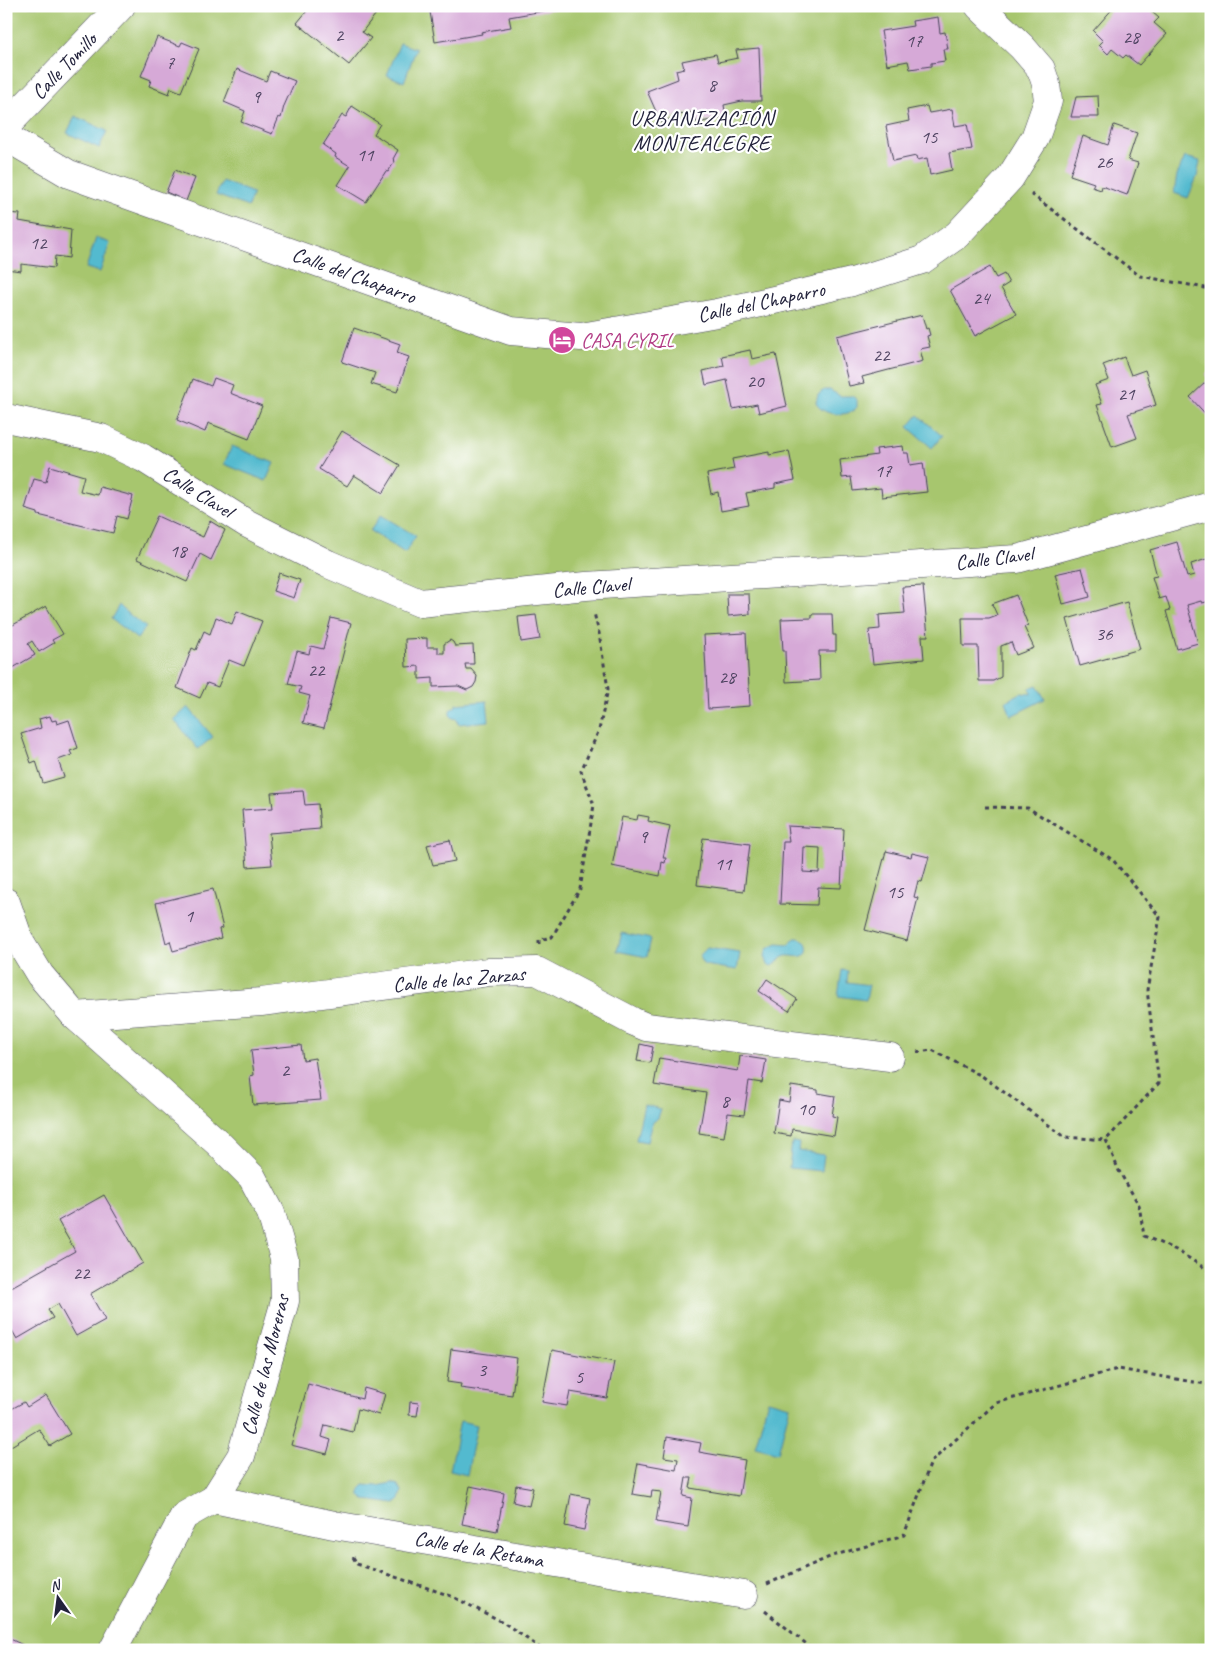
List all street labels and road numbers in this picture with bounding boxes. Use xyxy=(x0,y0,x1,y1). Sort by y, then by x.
street label: Calle Tomillo xyxy=(26,25,104,105)
street label: Calle del Chaparro xyxy=(289,241,421,310)
street label: Calle del Chaparro xyxy=(695,276,828,328)
street label: Calle Clavel xyxy=(158,460,241,525)
street label: Calle Clavel xyxy=(954,540,1038,576)
street label: Calle Clavel xyxy=(551,570,634,603)
street label: Calle de las Zarzas xyxy=(392,960,528,998)
street label: Calle de las Moreras xyxy=(235,1290,295,1438)
street label: Calle de la Retama xyxy=(413,1525,547,1573)

